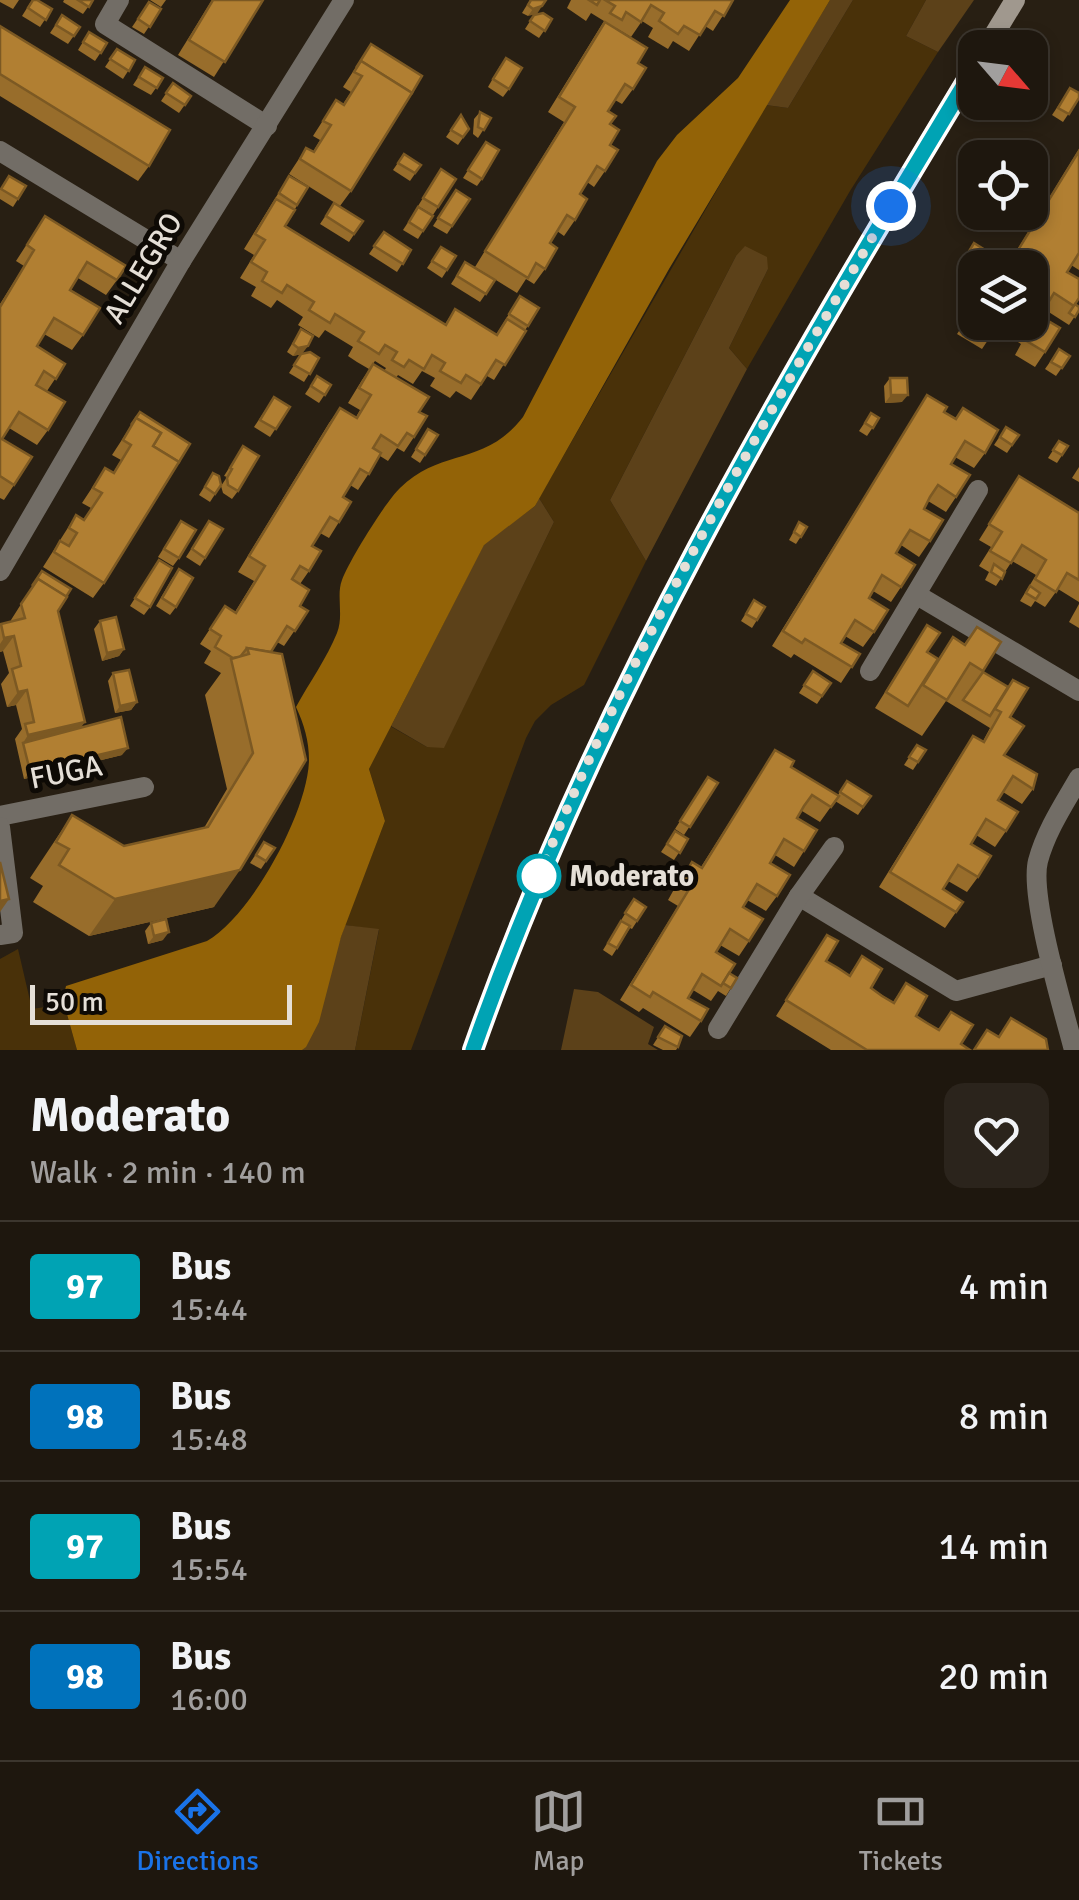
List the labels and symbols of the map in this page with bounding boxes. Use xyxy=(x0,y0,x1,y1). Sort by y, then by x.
north arrow xyxy=(958,30,1048,120)
your location xyxy=(866,181,916,231)
street label: ALLEGRO xyxy=(96,206,191,330)
street label: FUGA xyxy=(27,747,106,798)
marker: Moderato xyxy=(518,855,560,897)
place label: Moderato xyxy=(569,858,694,895)
scale bar xyxy=(30,980,292,1024)

